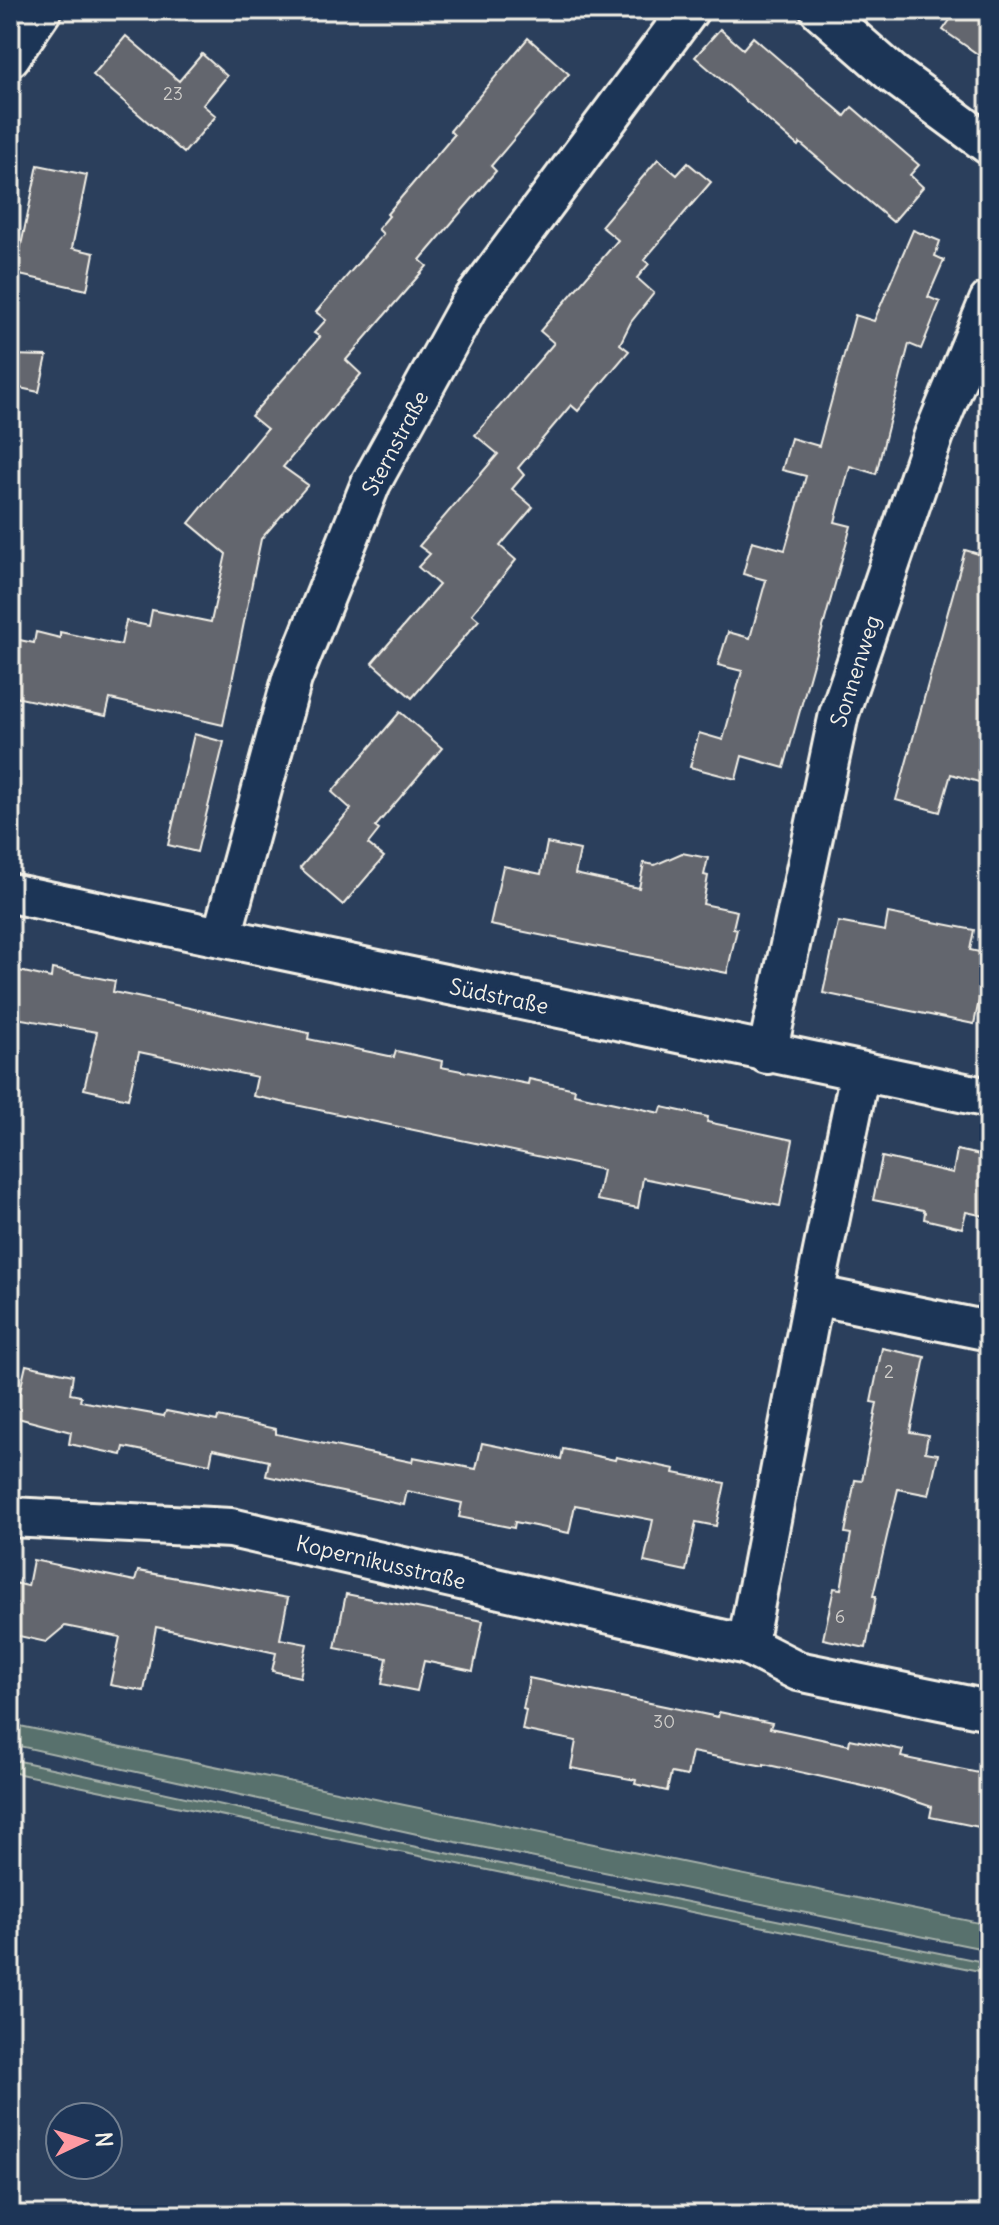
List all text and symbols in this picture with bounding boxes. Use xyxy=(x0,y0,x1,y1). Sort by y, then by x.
house number: 23 xyxy=(163,82,183,105)
street label: Sternstraße xyxy=(356,386,434,500)
street label: Sonnenweg xyxy=(824,612,886,730)
street label: Südstraße xyxy=(447,972,551,1020)
house number: 2 xyxy=(884,1360,894,1383)
street label: Kopernikusstraße xyxy=(293,1529,469,1595)
house number: 6 xyxy=(835,1605,845,1628)
house number: 30 xyxy=(653,1710,675,1733)
north arrow xyxy=(44,2101,124,2181)
text: N xyxy=(89,2131,118,2148)

